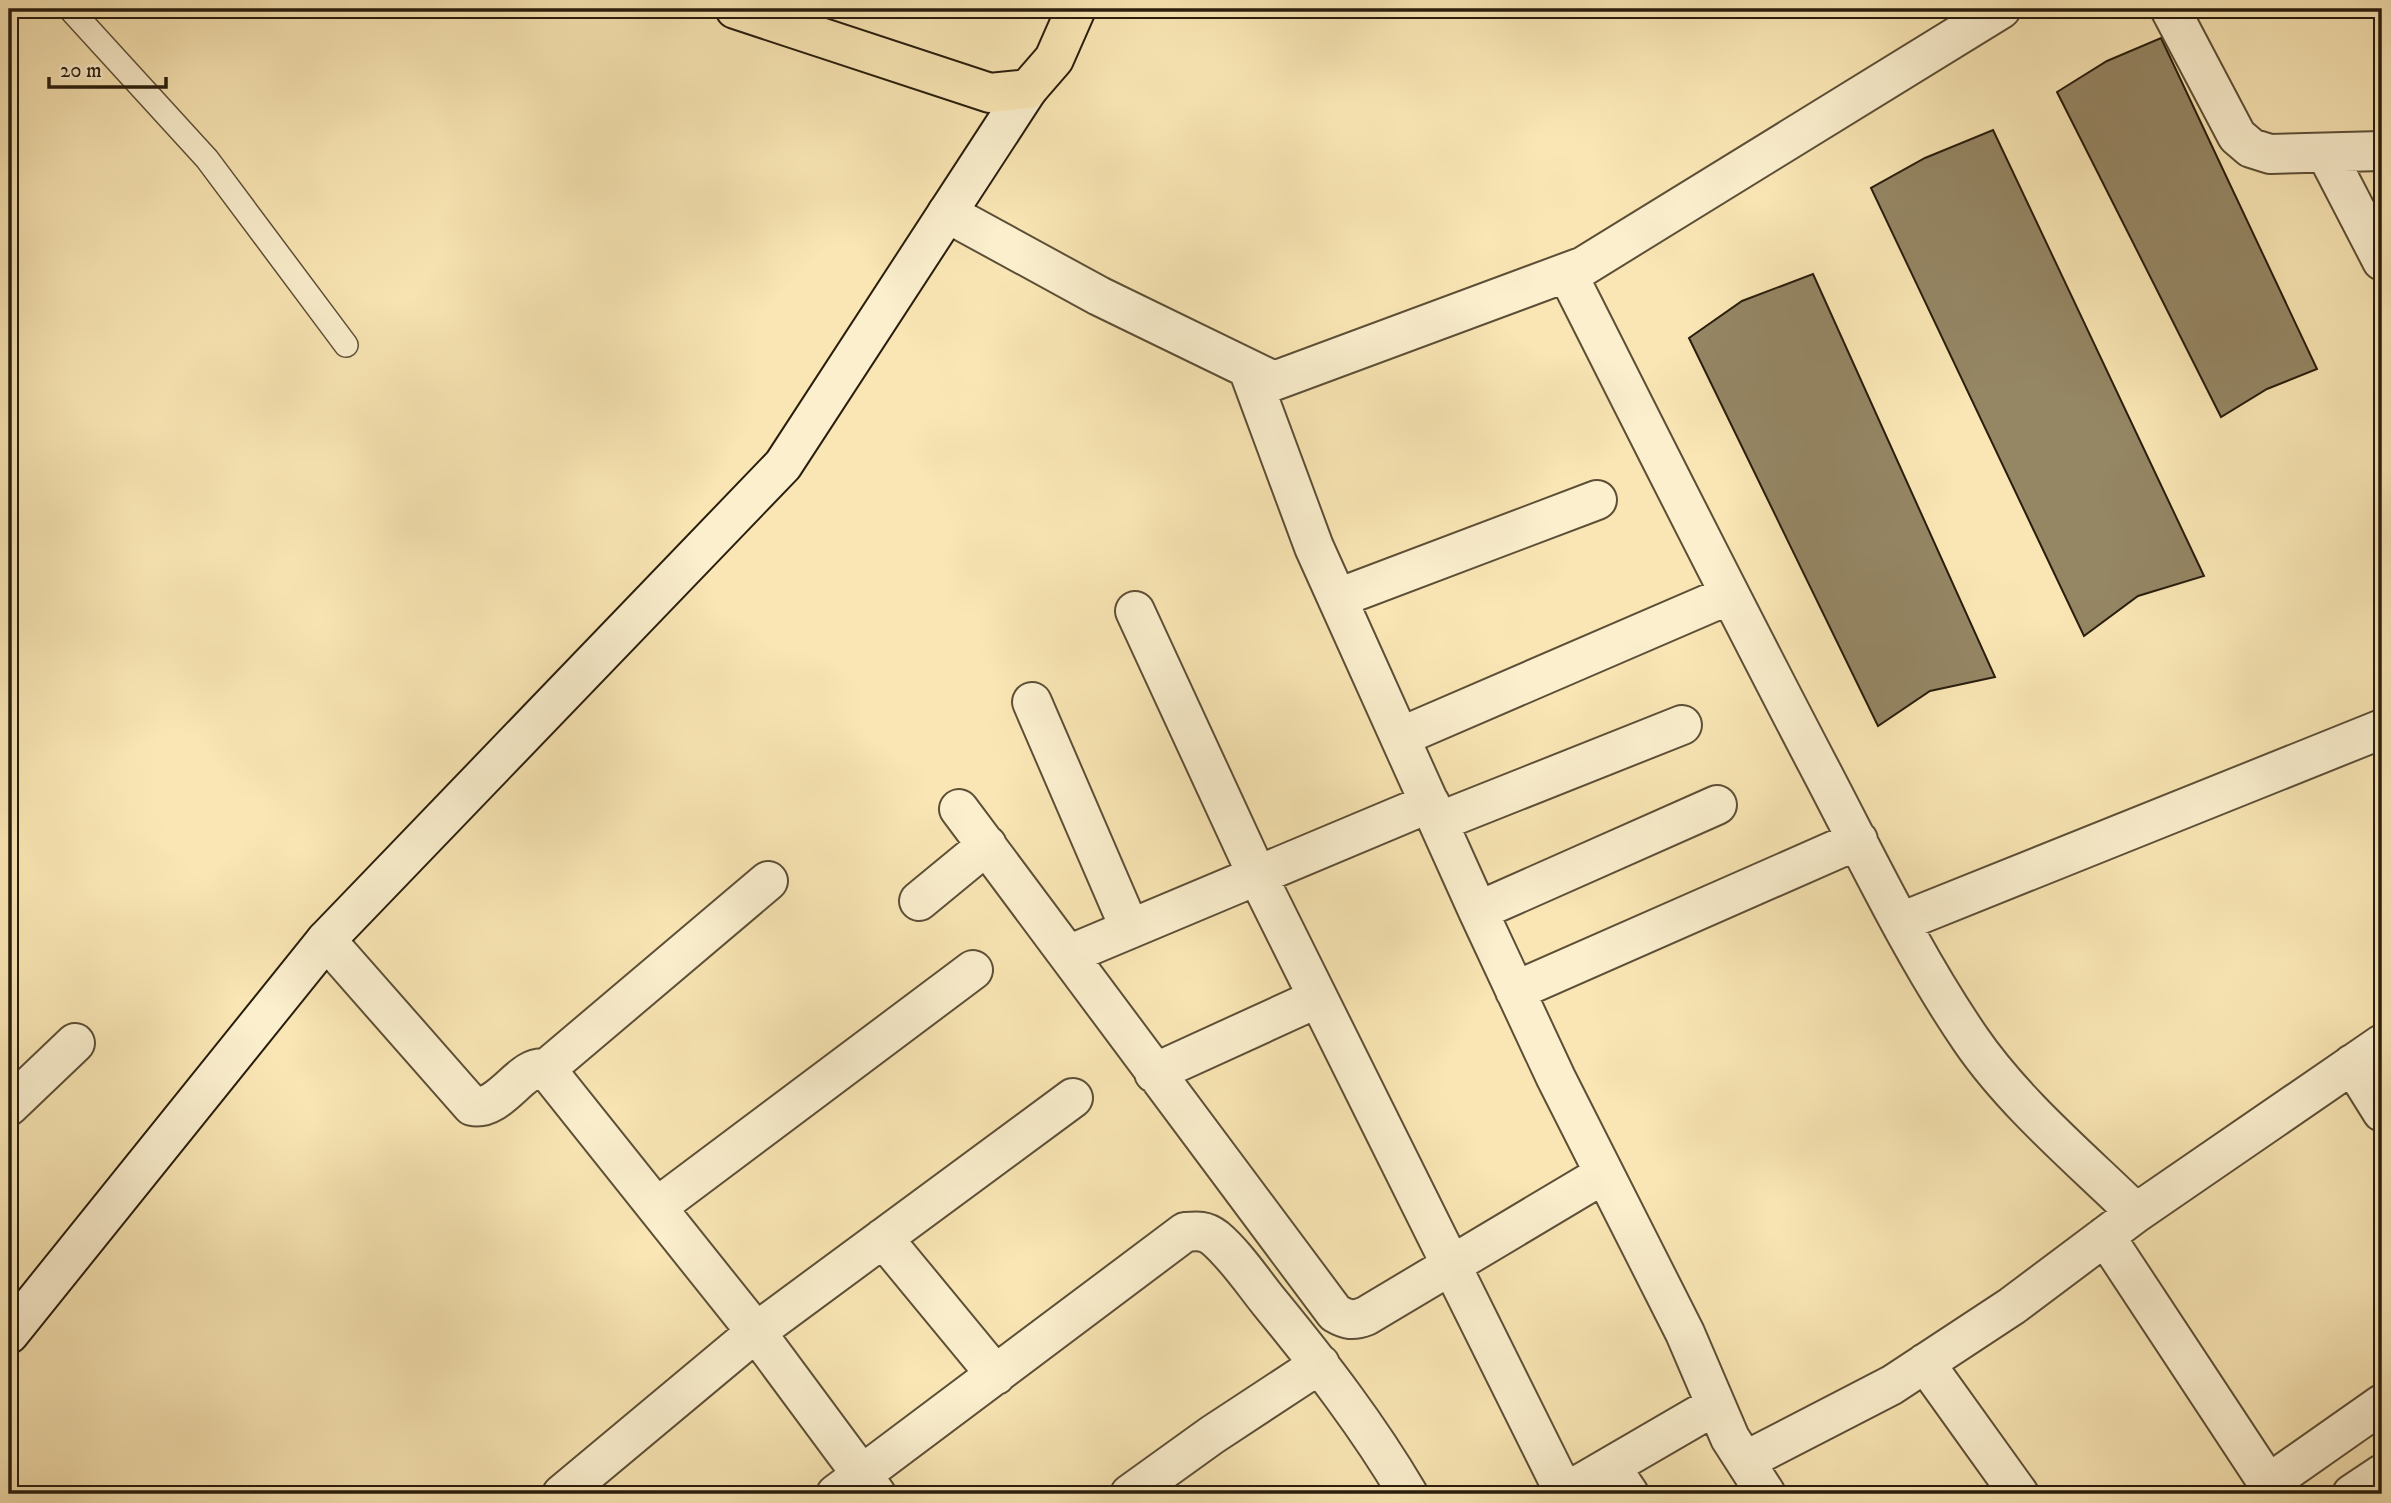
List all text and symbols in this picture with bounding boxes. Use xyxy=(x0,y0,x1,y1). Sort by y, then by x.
scale bar xyxy=(49,46,166,90)
text: 20 m xyxy=(60,58,102,84)

